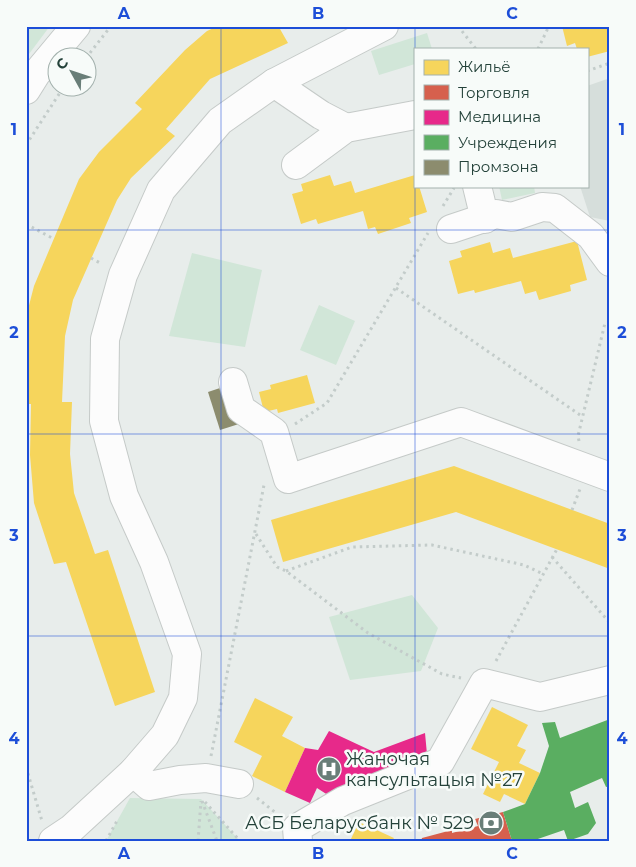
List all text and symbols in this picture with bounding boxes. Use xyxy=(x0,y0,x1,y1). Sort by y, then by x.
text: A xyxy=(117,4,131,23)
text: B xyxy=(312,4,324,23)
text: C xyxy=(506,4,518,23)
north arrow xyxy=(48,48,98,98)
legend xyxy=(414,48,588,188)
text: С xyxy=(52,54,72,73)
text: Жильё xyxy=(458,57,511,76)
text: Торговля xyxy=(458,83,530,102)
text: Медицина xyxy=(458,107,541,126)
text: 1 xyxy=(11,120,17,139)
text: 1 xyxy=(619,120,625,139)
text: Учреждения xyxy=(458,133,557,152)
text: Промзона xyxy=(458,157,538,176)
text: 2 xyxy=(9,323,19,342)
text: 2 xyxy=(617,323,627,342)
text: 3 xyxy=(8,526,19,545)
text: 3 xyxy=(616,526,627,545)
text: 4 xyxy=(8,729,20,748)
text: 4 xyxy=(616,729,628,748)
place label: Жаночая кансультацыя №27 xyxy=(346,748,523,791)
hospital icon: Жаночая кансультацыя №27 xyxy=(316,756,342,782)
bank icon: АСБ Беларусбанк № 529 xyxy=(478,810,504,836)
place label: АСБ Беларусбанк № 529 xyxy=(245,812,474,834)
text: A xyxy=(117,844,131,863)
text: B xyxy=(312,844,324,863)
text: C xyxy=(506,844,518,863)

